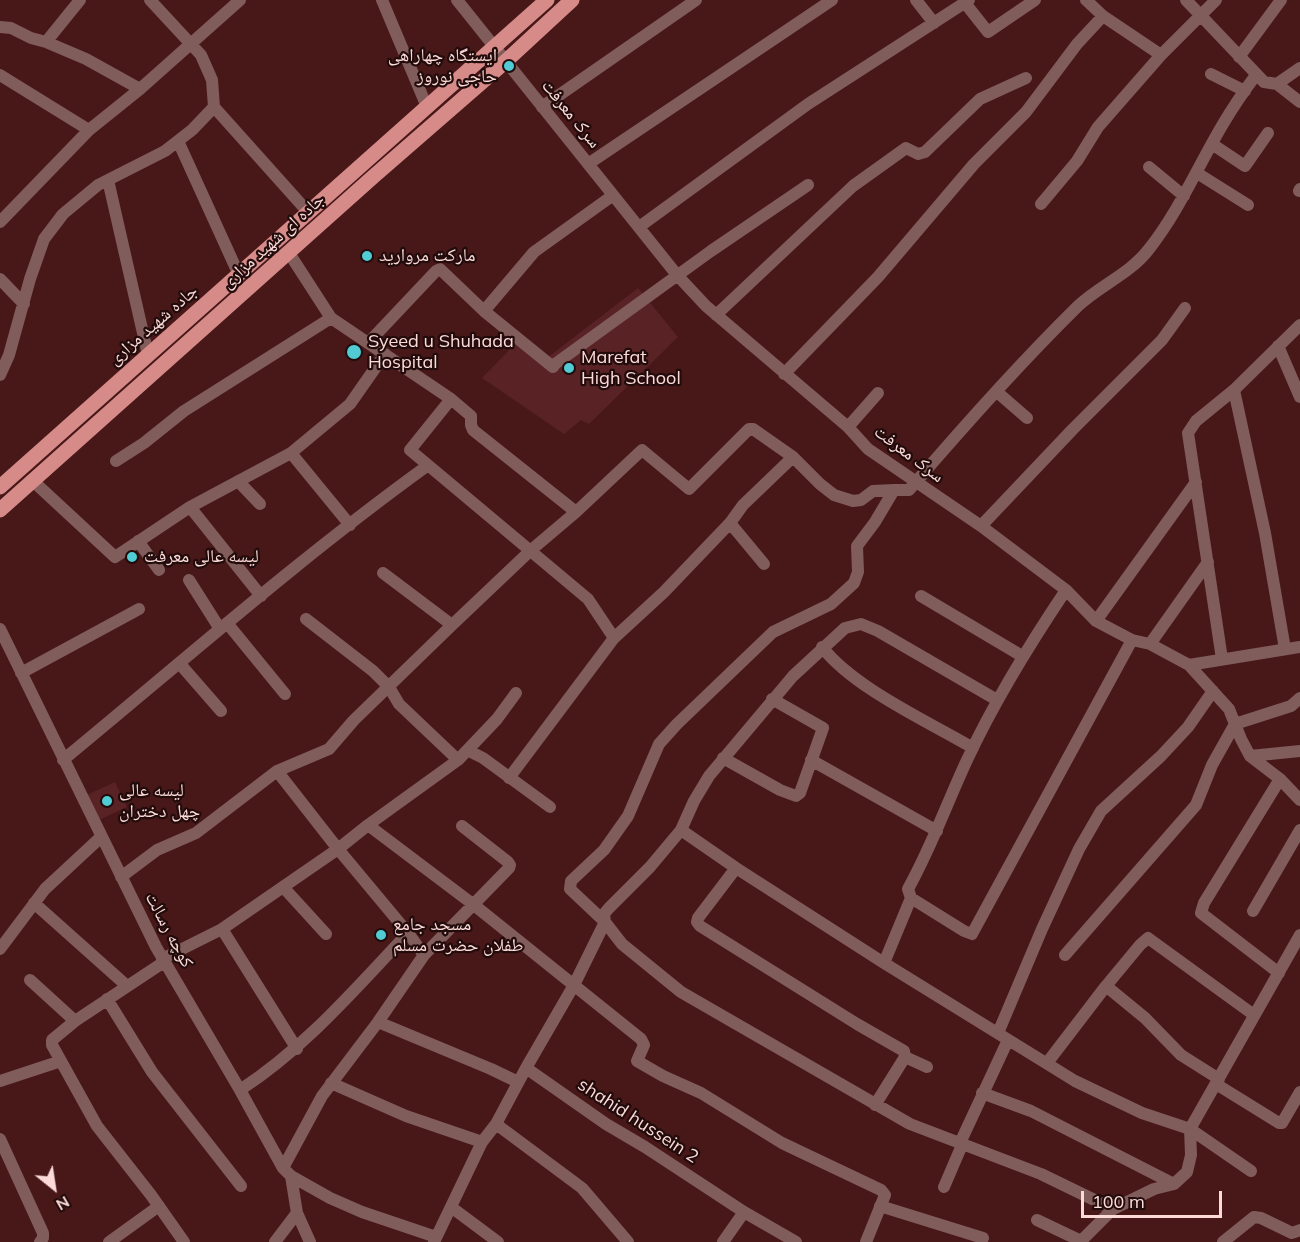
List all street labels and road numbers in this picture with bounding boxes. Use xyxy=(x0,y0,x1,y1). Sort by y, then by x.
street label: سرک معرفت xyxy=(537,75,605,153)
street label: جاده ای شهید مزاری xyxy=(217,189,329,293)
street label: جاده شهید مزاری xyxy=(104,280,202,370)
street label: سرک معرفت xyxy=(870,421,948,487)
street label: کوچه رسالت xyxy=(140,889,198,971)
street label: shahid hussein 2 xyxy=(574,1074,702,1168)

